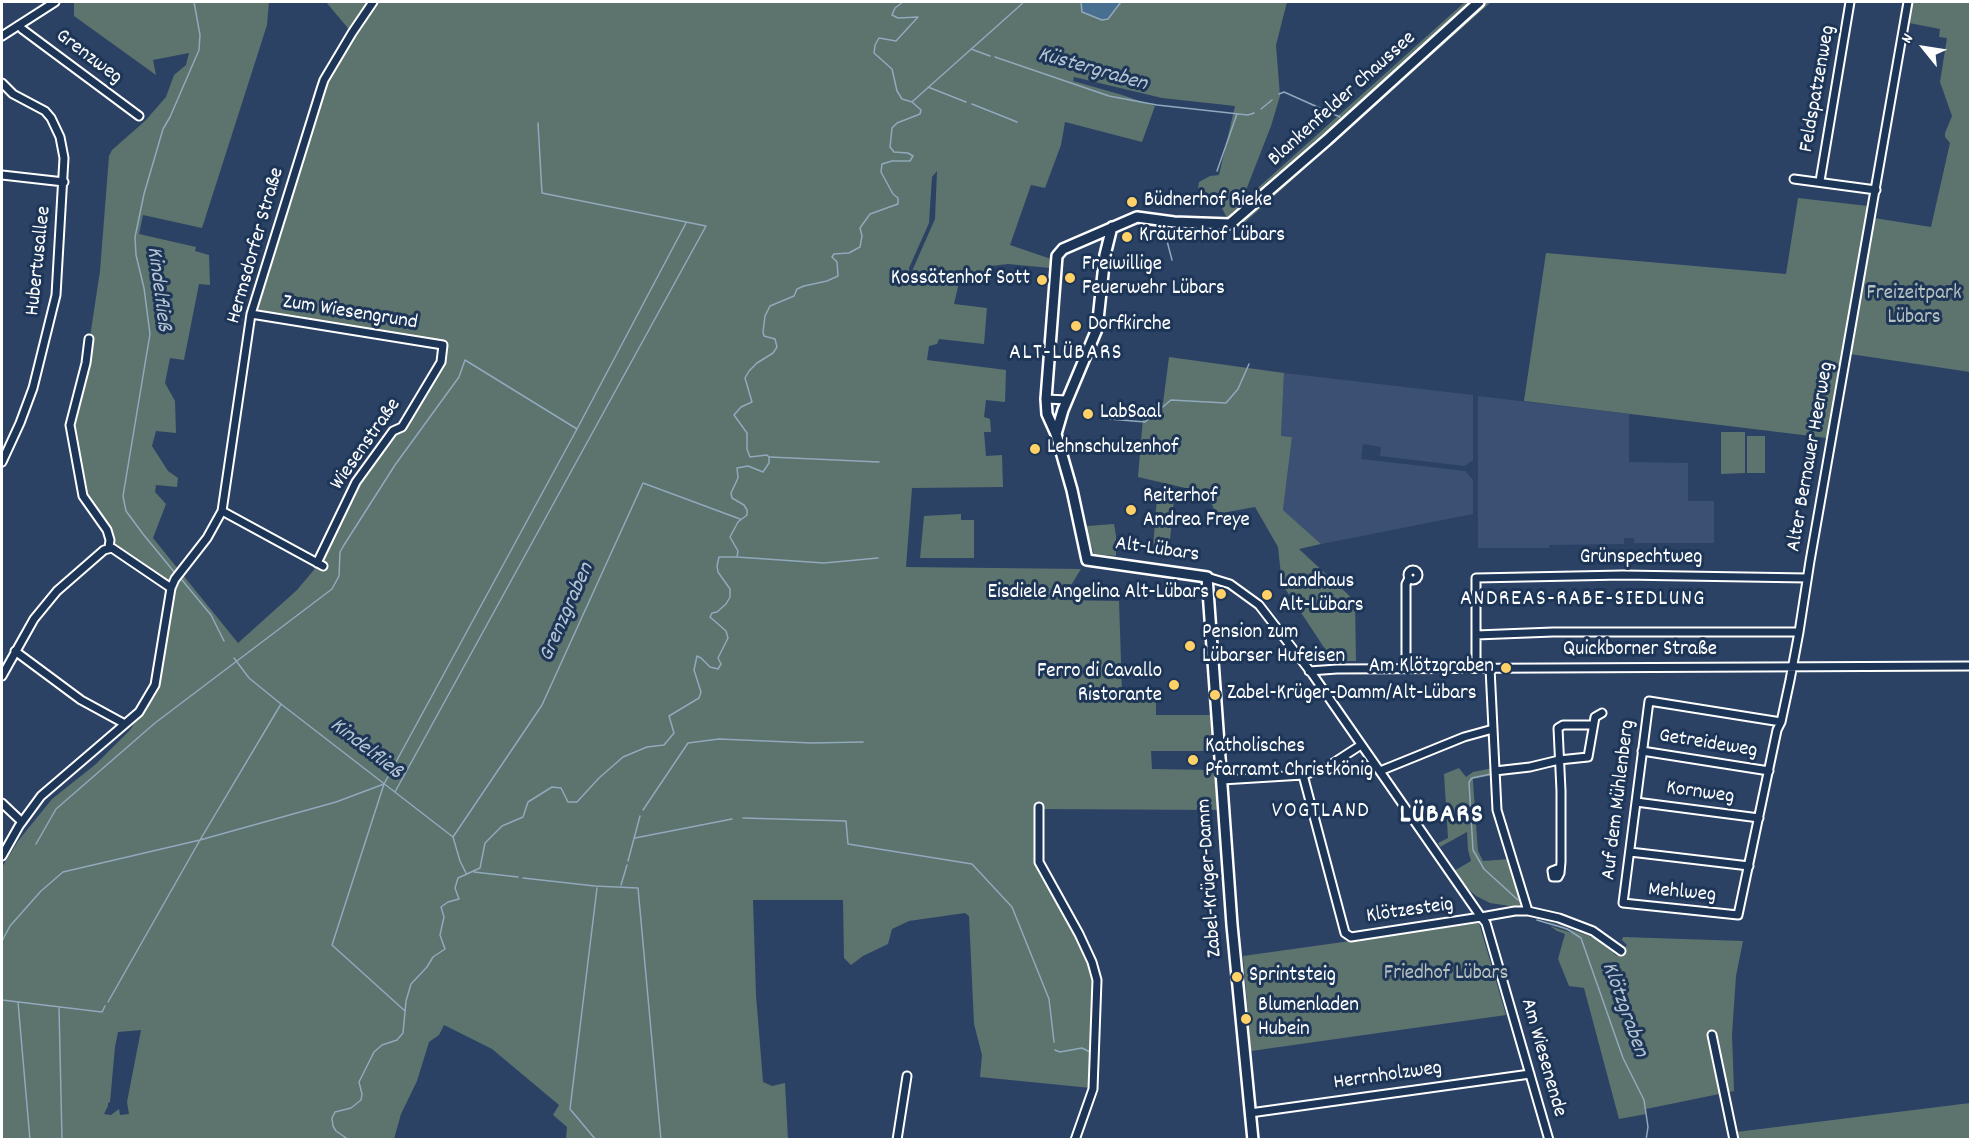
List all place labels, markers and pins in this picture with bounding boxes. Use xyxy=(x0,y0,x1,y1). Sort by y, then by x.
place label: Büdnerhof Rieke xyxy=(1144,189,1272,215)
marker: Büdnerhof Rieke xyxy=(1125,195,1139,209)
place label: Kräuterhof Lübars xyxy=(1139,224,1285,250)
marker: Kräuterhof Lübars xyxy=(1120,230,1134,244)
place label: Freiwillige Feuerwehr Lübars xyxy=(1082,253,1225,303)
place label: Kossätenhof Sott xyxy=(891,267,1030,293)
marker: Freiwillige Feuerwehr Lübars xyxy=(1063,271,1077,285)
marker: Kossätenhof Sott xyxy=(1035,273,1049,287)
place label: Dorfkirche xyxy=(1088,313,1171,339)
marker: Dorfkirche xyxy=(1069,319,1083,333)
place label: LabSaal xyxy=(1100,401,1161,427)
marker: LabSaal xyxy=(1081,407,1095,421)
place label: Lehnschulzenhof xyxy=(1047,436,1178,462)
marker: Lehnschulzenhof xyxy=(1028,442,1042,456)
place label: Reiterhof Andrea Freye xyxy=(1143,485,1250,535)
marker: Reiterhof Andrea Freye xyxy=(1124,503,1138,517)
place label: Landhaus Alt-Lübars xyxy=(1279,570,1364,620)
place label: Eisdiele Angelina Alt-Lübars xyxy=(987,581,1209,607)
marker: Eisdiele Angelina Alt-Lübars xyxy=(1214,587,1228,601)
marker: Landhaus Alt-Lübars xyxy=(1260,588,1274,602)
place label: Pension zum Lübarser Hufeisen xyxy=(1202,621,1345,671)
marker: Pension zum Lübarser Hufeisen xyxy=(1183,639,1197,653)
place label: Am Klötzgraben xyxy=(1369,655,1494,681)
place label: Ferro di Cavallo Ristorante xyxy=(1037,660,1162,710)
marker: Am Klötzgraben xyxy=(1499,661,1513,675)
marker: Ferro di Cavallo Ristorante xyxy=(1167,678,1181,692)
place label: Zabel-Krüger-Damm/Alt-Lübars xyxy=(1227,682,1477,708)
marker: Zabel-Krüger-Damm/Alt-Lübars xyxy=(1208,688,1222,702)
place label: Katholisches Pfarramt Christkönig xyxy=(1205,735,1373,785)
marker: Katholisches Pfarramt Christkönig xyxy=(1186,753,1200,767)
place label: Sprintsteig xyxy=(1249,964,1336,990)
marker: Sprintsteig xyxy=(1230,970,1244,984)
place label: Blumenladen Hubein xyxy=(1258,994,1359,1044)
marker: Blumenladen Hubein xyxy=(1239,1012,1253,1026)

